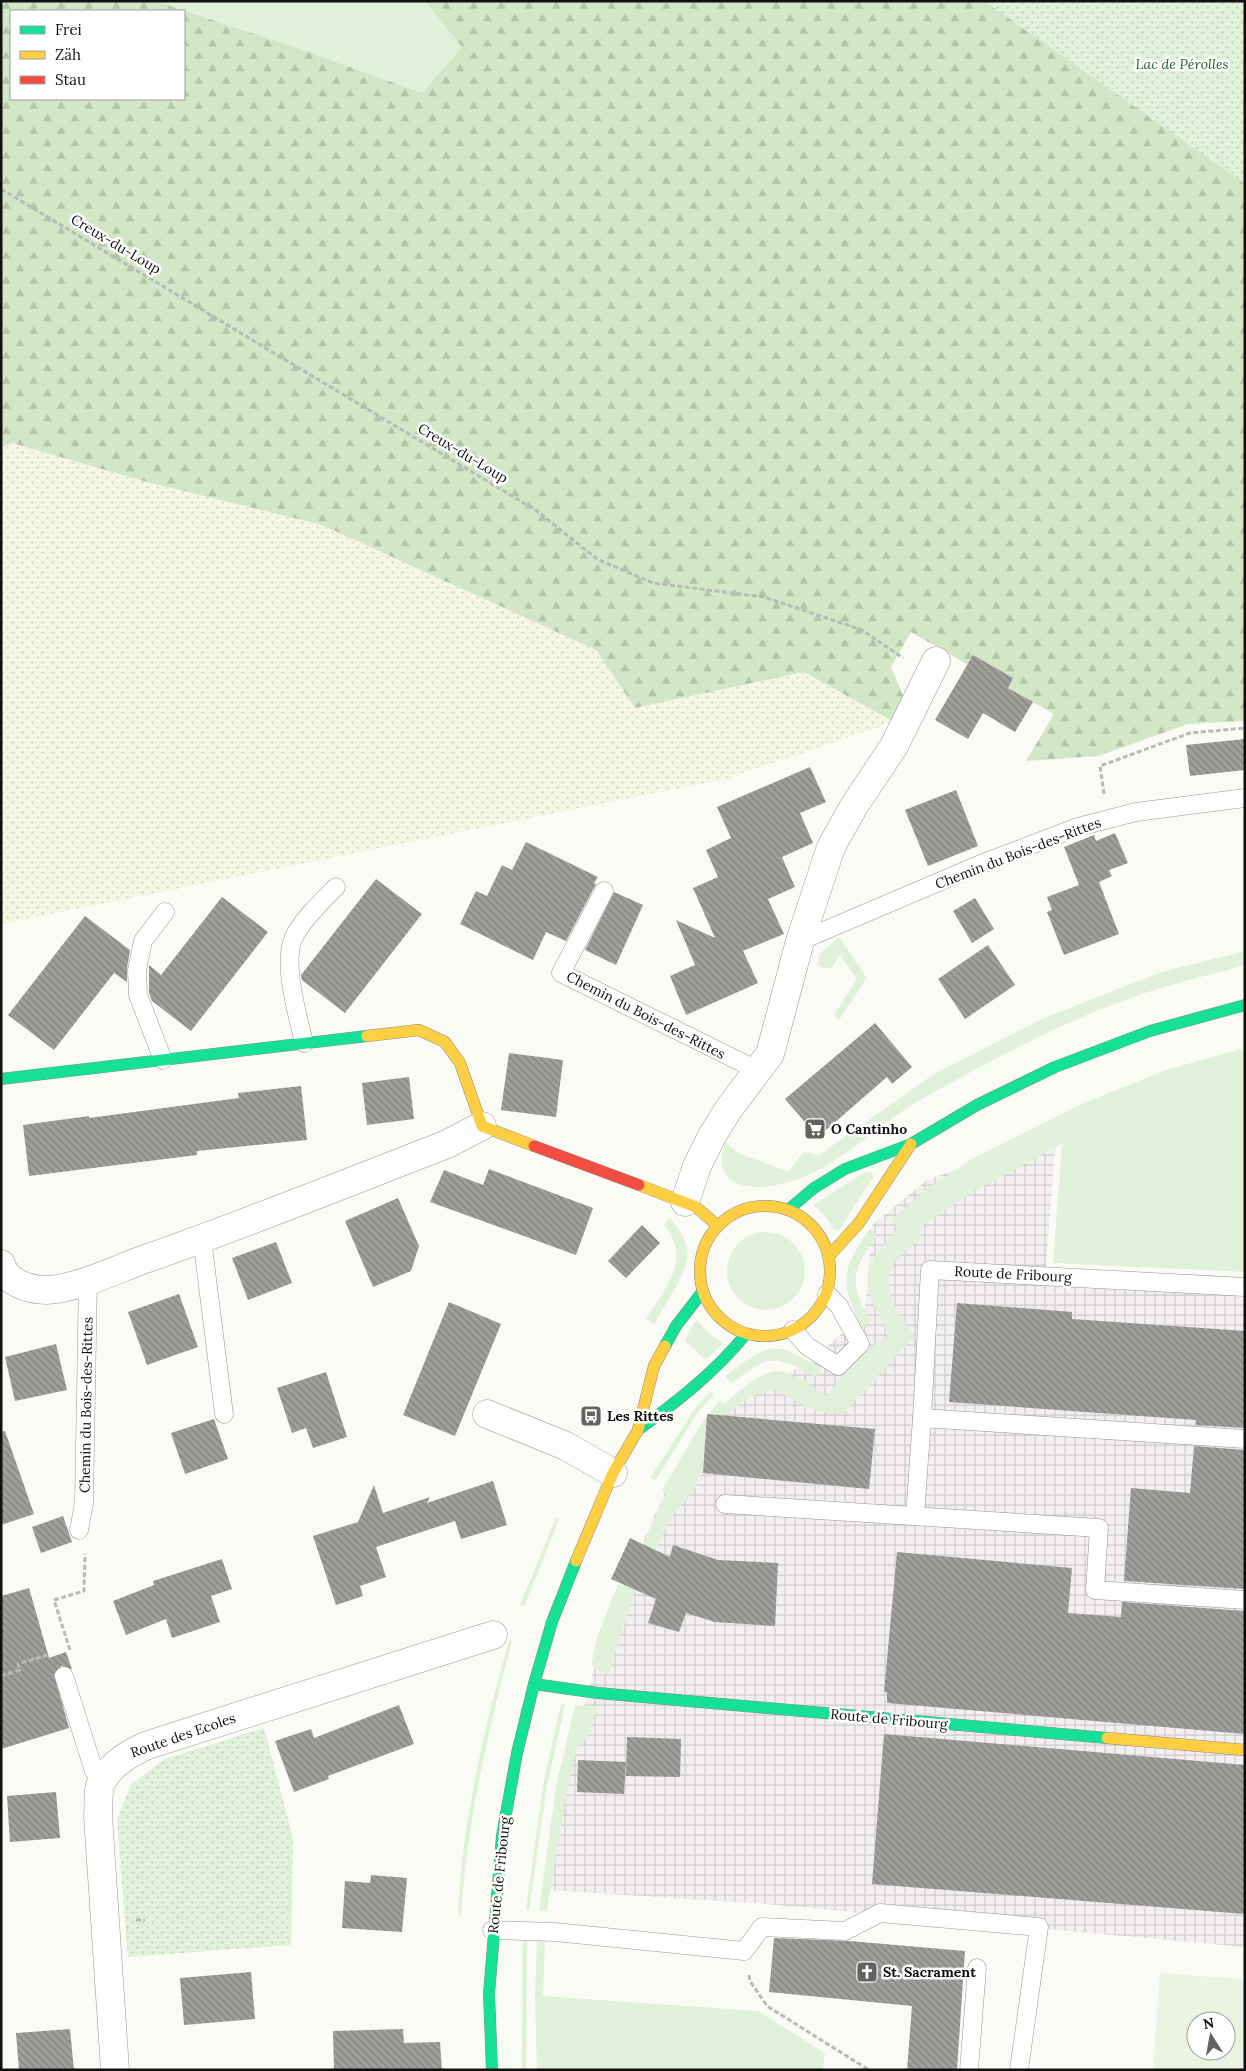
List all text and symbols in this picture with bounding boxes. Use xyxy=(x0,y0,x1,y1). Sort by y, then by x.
legend xyxy=(10,10,185,100)
text: Frei xyxy=(55,20,82,39)
text: Zäh xyxy=(55,45,81,64)
park label: Lac de Pérolles xyxy=(1135,55,1229,73)
text: Stau xyxy=(55,70,86,89)
street label: Creux-du-Loup xyxy=(68,210,164,278)
street label: Creux-du-Loup xyxy=(415,419,511,487)
street label: Chemin du Bois-des-Rittes xyxy=(933,813,1103,893)
street label: Chemin du Bois-des-Rittes xyxy=(563,967,729,1063)
supermarket icon: O Cantinho xyxy=(803,1117,827,1141)
place label: O Cantinho xyxy=(831,1120,907,1138)
street label: Route de Fribourg xyxy=(954,1262,1072,1286)
street label: Chemin du Bois-des-Rittes xyxy=(75,1317,97,1493)
bus stop icon: Les Rittes xyxy=(579,1404,603,1428)
place label: Les Rittes xyxy=(607,1407,674,1425)
street label: Route de Fribourg xyxy=(830,1705,949,1733)
street label: Route des Ecoles xyxy=(128,1709,238,1761)
street label: Route de Fribourg xyxy=(484,1815,514,1934)
church icon: St. Sacrament xyxy=(855,1960,879,1984)
place label: St. Sacrament xyxy=(883,1963,976,1981)
north arrow xyxy=(1186,2011,1236,2061)
text: N xyxy=(1201,2013,1216,2033)

